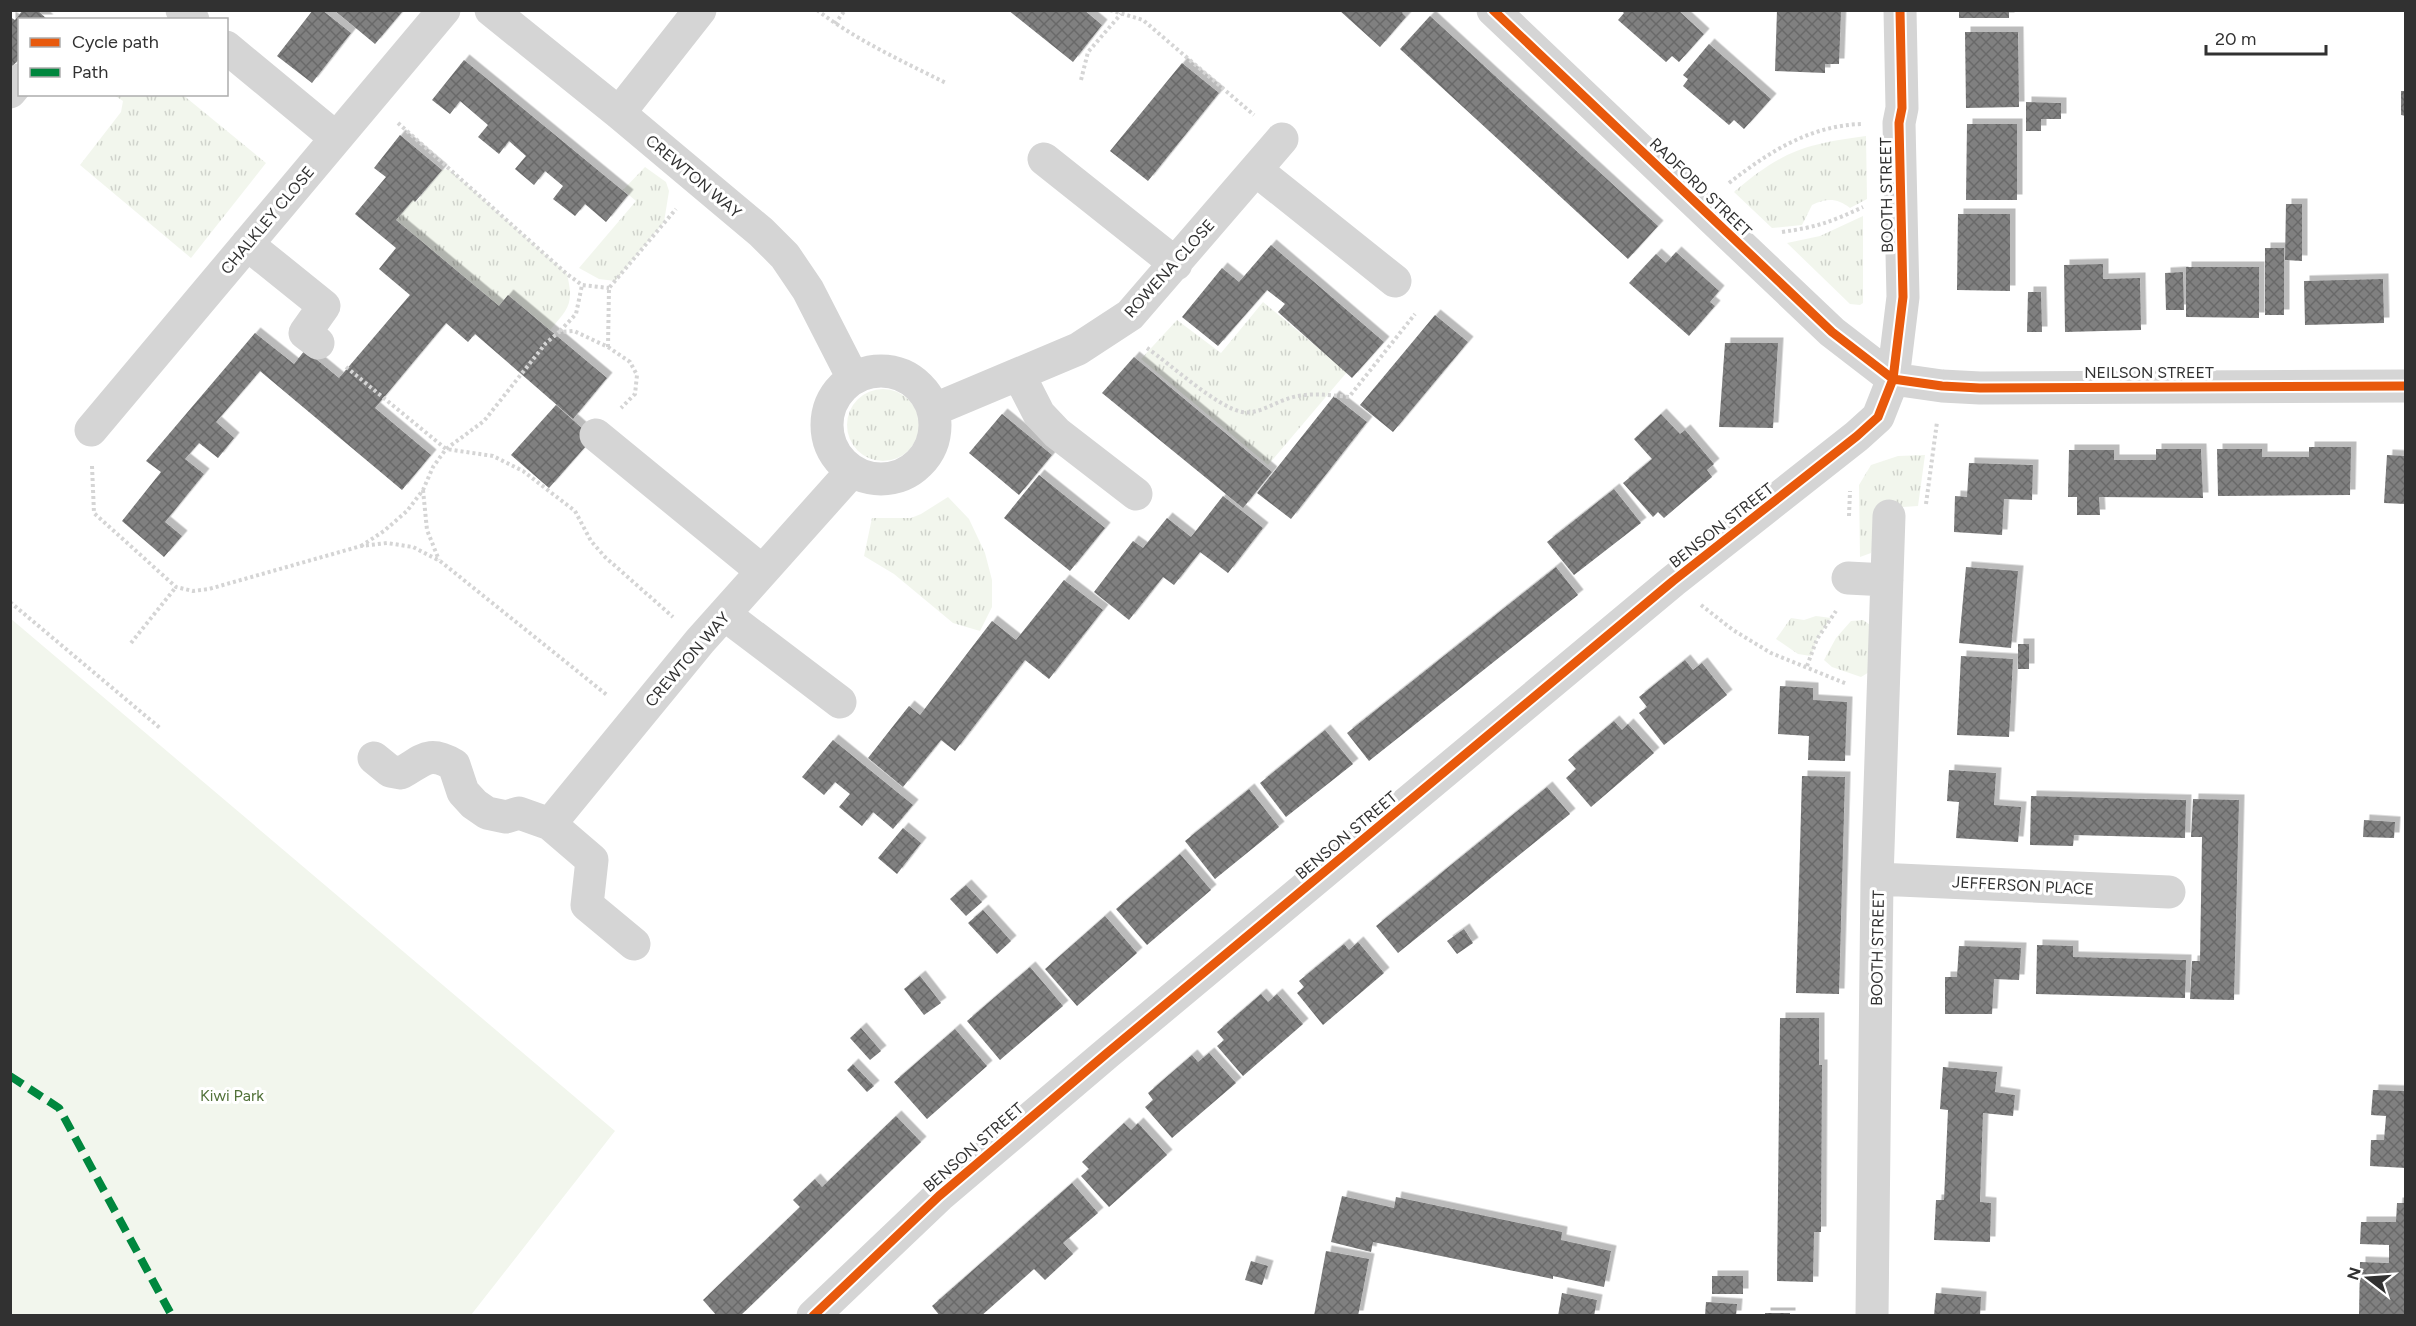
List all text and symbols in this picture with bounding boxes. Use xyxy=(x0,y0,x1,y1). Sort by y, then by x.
legend xyxy=(18,18,228,96)
scale bar xyxy=(2206,18,2326,56)
text: 20 m xyxy=(2215,28,2256,50)
text: Cycle path xyxy=(72,31,159,53)
text: Path xyxy=(72,61,108,83)
street label: CREWTON WAY xyxy=(642,131,746,222)
street label: RADFORD STREET xyxy=(1646,134,1756,241)
street label: BOOTH STREET xyxy=(1876,137,1897,253)
street label: CHALKLEY CLOSE xyxy=(217,162,318,278)
street label: ROWENA CLOSE xyxy=(1120,215,1218,321)
street label: NEILSON STREET xyxy=(2084,363,2214,382)
street label: BENSON STREET xyxy=(1666,479,1777,572)
street label: CREWTON WAY xyxy=(641,608,734,711)
street label: BENSON STREET xyxy=(1292,787,1401,883)
street label: JEFFERSON PLACE xyxy=(1951,872,2094,899)
street label: BOOTH STREET xyxy=(1867,890,1888,1006)
park label: Kiwi Park xyxy=(200,1086,264,1105)
street label: BENSON STREET xyxy=(919,1099,1027,1196)
north arrow xyxy=(2338,1248,2398,1308)
text: N xyxy=(2343,1265,2365,1282)

